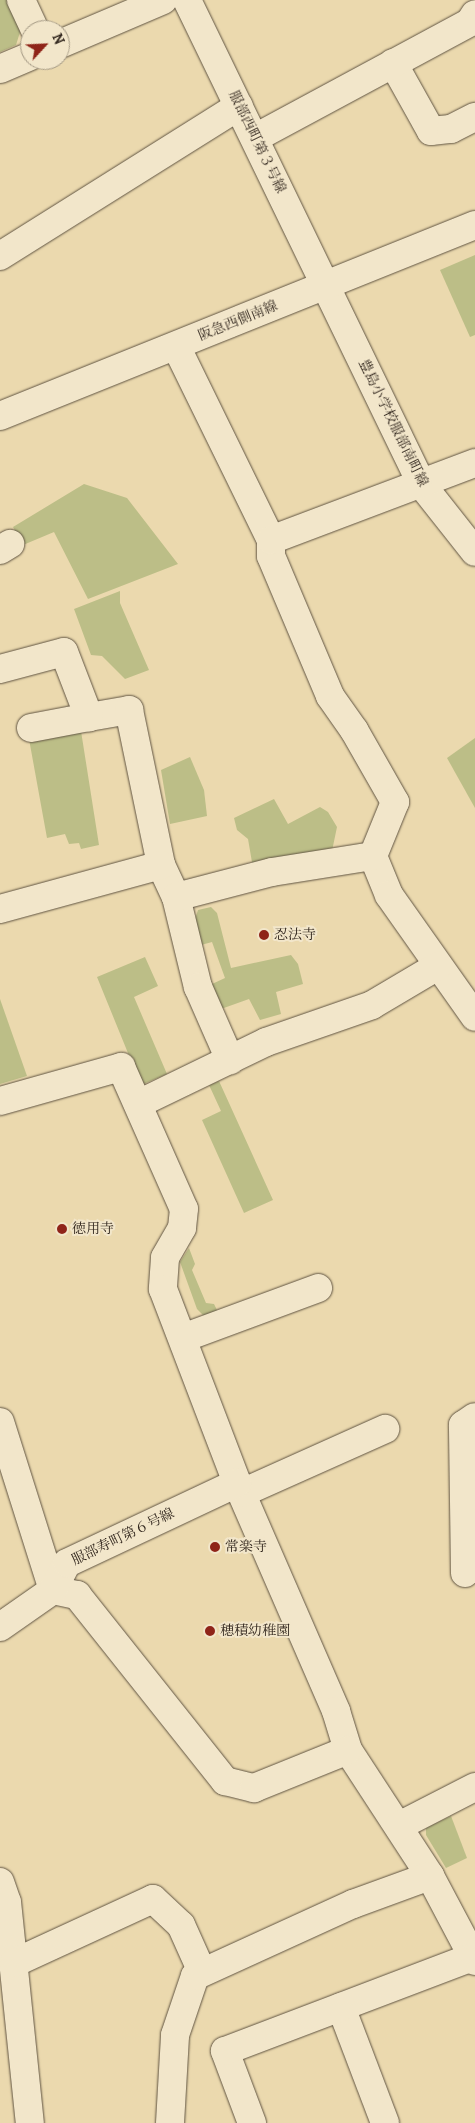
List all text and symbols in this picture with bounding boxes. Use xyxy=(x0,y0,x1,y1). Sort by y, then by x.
north arrow xyxy=(20,20,70,70)
text: N xyxy=(47,30,69,48)
street label: 服部西町第３号線 xyxy=(225,88,289,196)
street label: 阪急西側南線 xyxy=(196,297,280,345)
street label: 豊島小学校服部南町線 xyxy=(355,356,431,490)
place label: 忍法寺 xyxy=(274,927,316,943)
marker: 忍法寺 xyxy=(258,929,270,941)
place label: 徳用寺 xyxy=(72,1221,114,1237)
marker: 徳用寺 xyxy=(56,1223,68,1235)
street label: 服部寿町第６号線 xyxy=(69,1505,177,1569)
place label: 常楽寺 xyxy=(225,1539,267,1555)
marker: 常楽寺 xyxy=(209,1541,221,1553)
place label: 穂積幼稚園 xyxy=(220,1623,290,1639)
marker: 穂積幼稚園 xyxy=(204,1625,216,1637)

